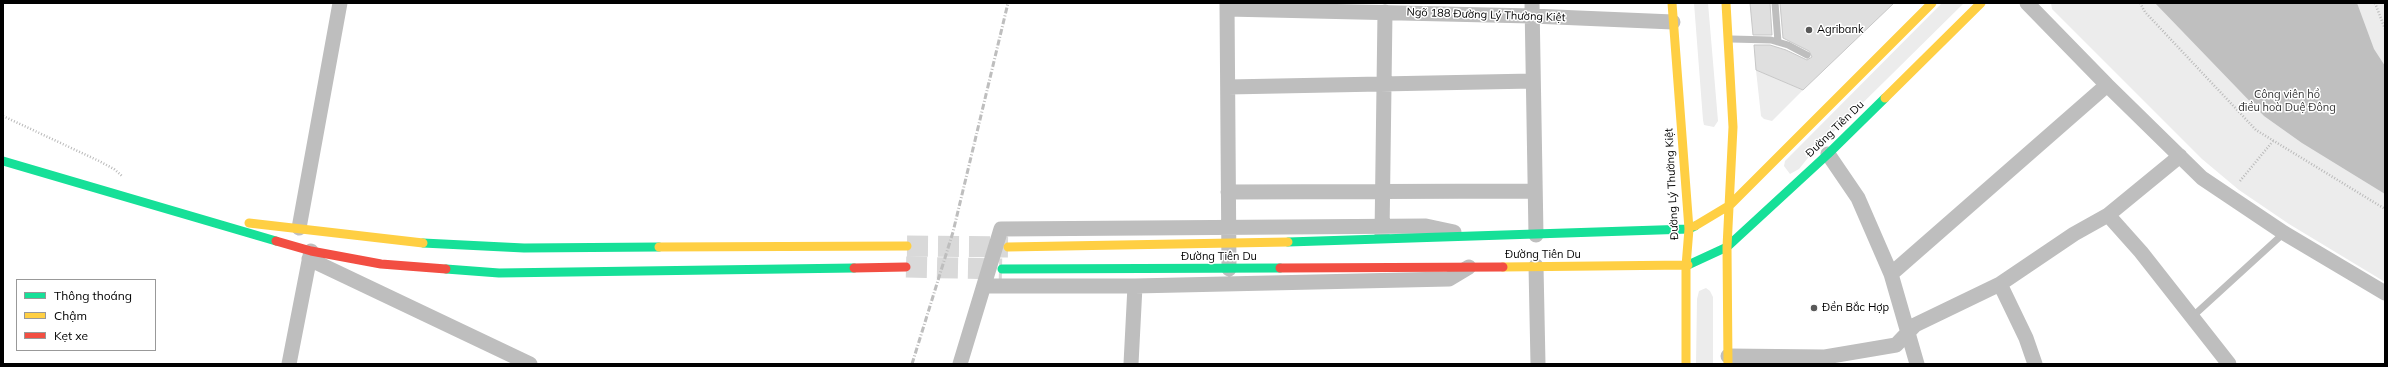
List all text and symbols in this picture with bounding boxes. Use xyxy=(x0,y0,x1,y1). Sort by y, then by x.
street label: Ngõ 188 Đường Lý Thường Kiệt xyxy=(1406,6,1566,24)
place label: Agribank xyxy=(1817,23,1864,37)
marker: Agribank xyxy=(1804,25,1814,35)
park label: Công viên hồ điều hoà Duệ Đông xyxy=(2238,88,2336,114)
street label: Đường Tiên Du xyxy=(1803,98,1867,160)
street label: Đường Lý Thường Kiệt xyxy=(1662,128,1682,240)
street label: Đường Tiên Du xyxy=(1505,248,1581,262)
street label: Đường Tiên Du xyxy=(1181,250,1257,264)
legend xyxy=(16,279,156,351)
text: Thông thoáng xyxy=(54,288,132,303)
place label: Đền Bắc Hợp xyxy=(1822,301,1889,315)
marker: Đền Bắc Hợp xyxy=(1809,303,1819,313)
text: Chậm xyxy=(54,308,87,323)
text: Kẹt xe xyxy=(54,328,88,343)

